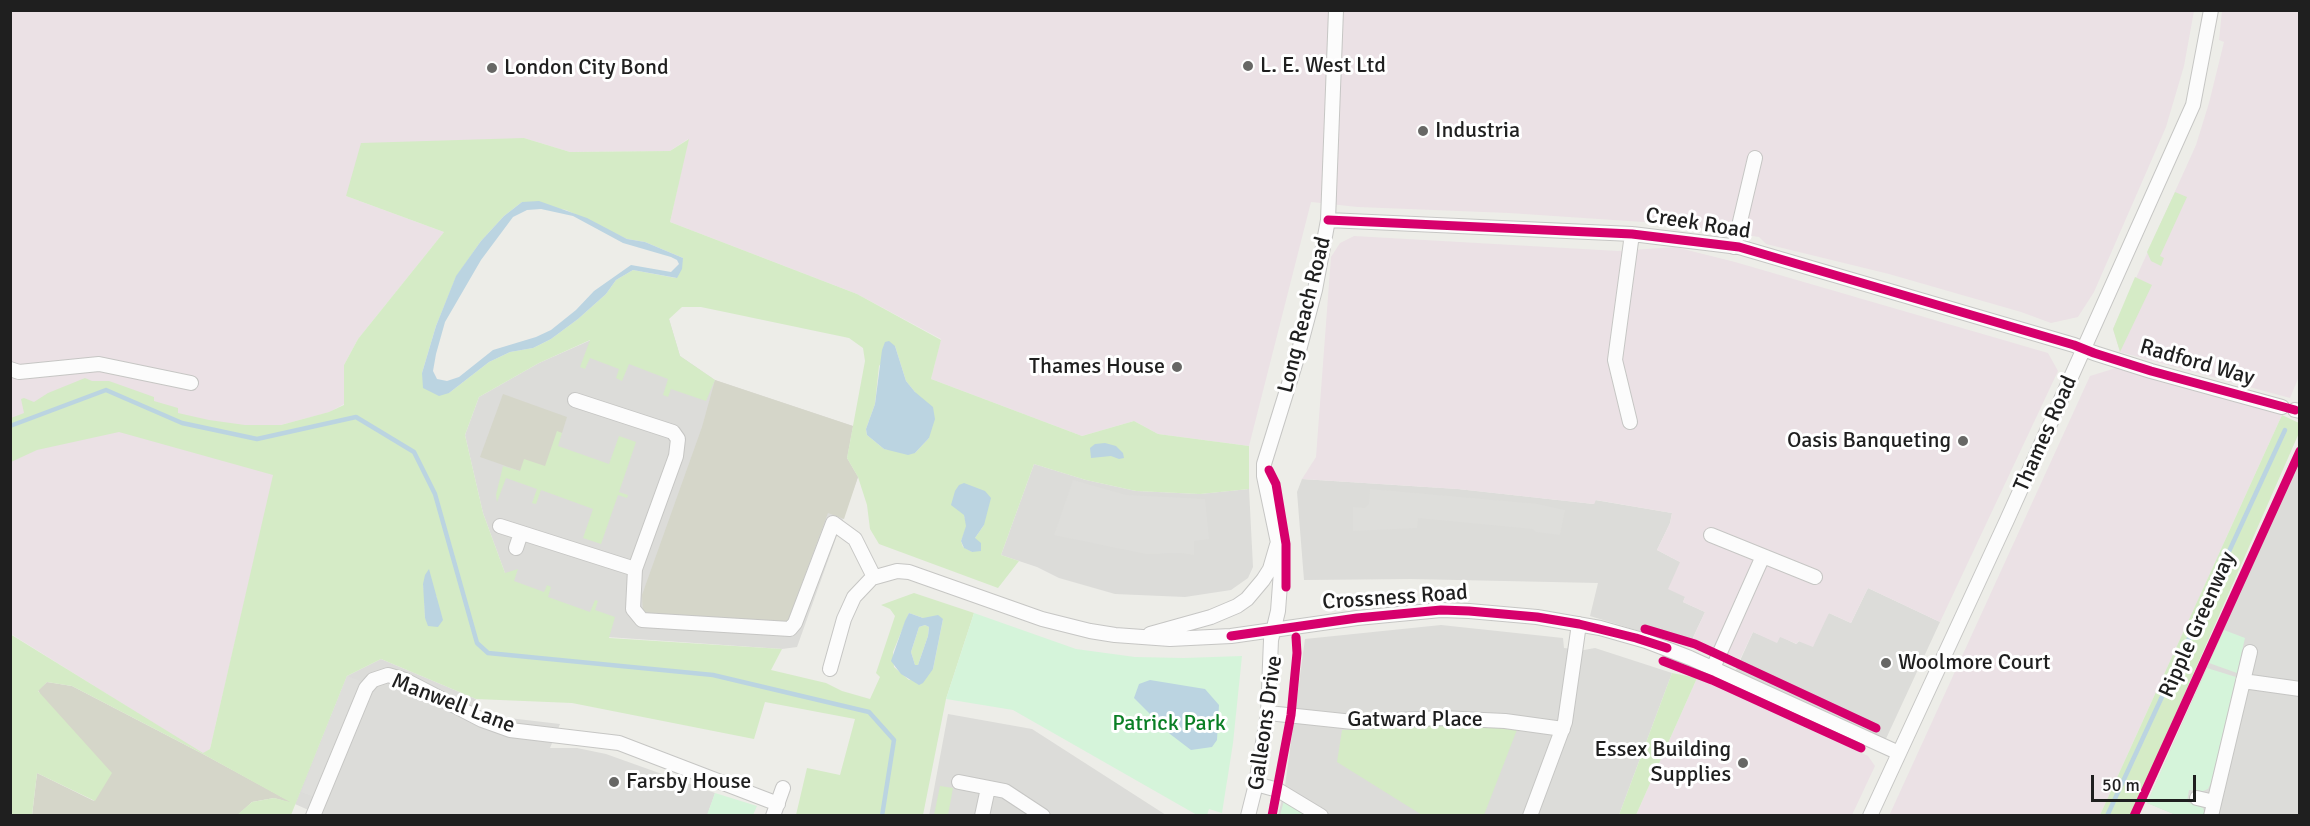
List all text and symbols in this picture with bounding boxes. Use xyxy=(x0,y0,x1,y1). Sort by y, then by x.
place label: L. E. West Ltd xyxy=(1260,53,1386,79)
place label: London City Bond xyxy=(504,55,669,81)
marker: L. E. West Ltd xyxy=(1241,59,1255,73)
marker: London City Bond xyxy=(485,61,499,75)
place label: Industria xyxy=(1435,118,1520,144)
marker: Industria xyxy=(1416,124,1430,138)
street label: Creek Road xyxy=(1644,203,1752,245)
street label: Long Reach Road xyxy=(1273,234,1337,396)
street label: Radford Way xyxy=(2137,334,2257,392)
place label: Thames House xyxy=(1029,354,1165,380)
marker: Thames House xyxy=(1170,360,1184,374)
street label: Thames Road xyxy=(2009,372,2083,496)
place label: Oasis Banqueting xyxy=(1787,428,1951,454)
marker: Oasis Banqueting xyxy=(1956,434,1970,448)
street label: Ripple Greenway xyxy=(2154,548,2242,702)
street label: Crossness Road xyxy=(1321,580,1469,616)
place label: Woolmore Court xyxy=(1898,650,2051,676)
street label: Galleons Drive xyxy=(1243,654,1289,792)
marker: Woolmore Court xyxy=(1879,656,1893,670)
street label: Manwell Lane xyxy=(388,668,518,740)
street label: Gatward Place xyxy=(1347,707,1483,733)
park label: Patrick Park xyxy=(1112,711,1226,737)
place label: Essex Building Supplies xyxy=(1595,737,1731,788)
marker: Essex Building Supplies xyxy=(1736,756,1750,770)
scale bar xyxy=(2094,763,2199,801)
place label: Farsby House xyxy=(626,769,751,795)
text: 50 m xyxy=(2102,774,2140,796)
marker: Farsby House xyxy=(607,775,621,789)

